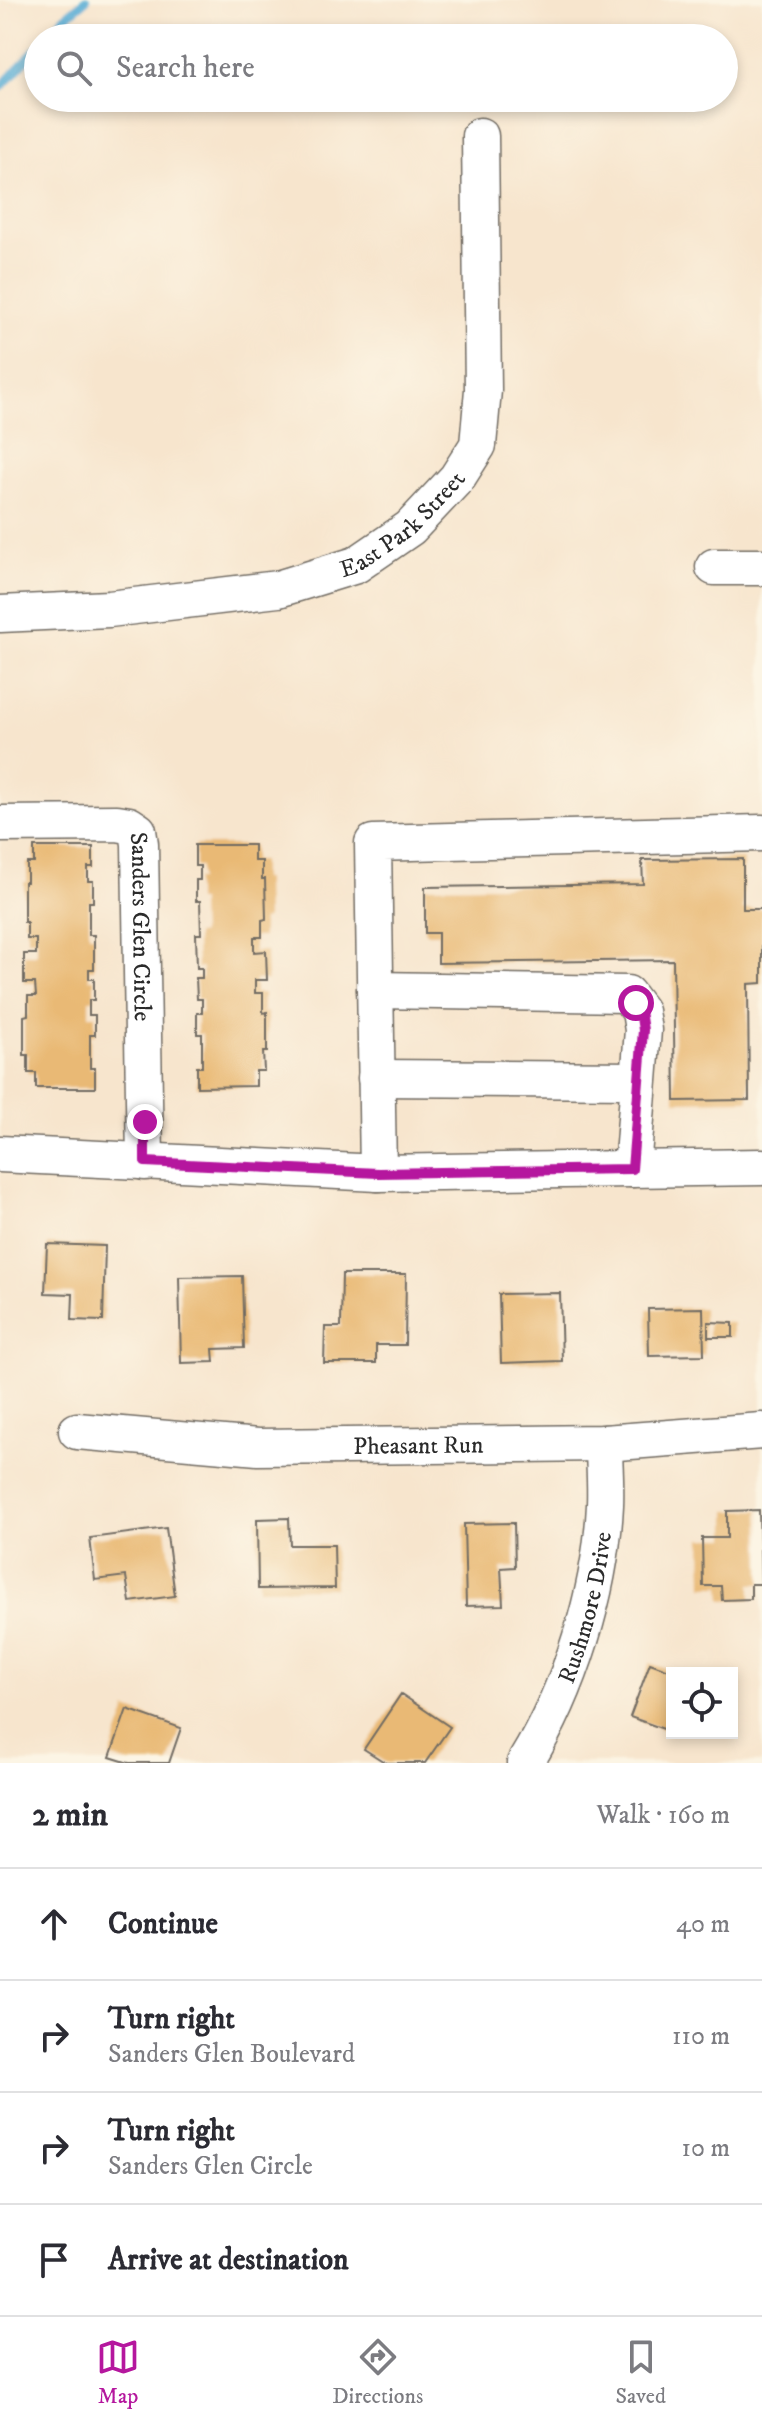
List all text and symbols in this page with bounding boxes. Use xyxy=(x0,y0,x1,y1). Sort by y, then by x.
search box xyxy=(24,24,738,112)
icon: search xyxy=(52,46,96,90)
text: Search here xyxy=(116,50,255,87)
street label: East Park Street xyxy=(336,466,473,585)
street label: Sanders Glen Circle xyxy=(122,830,157,1022)
route start xyxy=(618,985,654,1021)
route end xyxy=(127,1104,163,1140)
street label: Pheasant Run xyxy=(353,1430,484,1462)
street label: Rushmore Drive xyxy=(552,1530,619,1688)
map controls xyxy=(666,1667,738,1739)
button: locate xyxy=(666,1667,738,1739)
text: 2 min xyxy=(32,1794,108,1836)
text: Walk · 160 m xyxy=(597,1799,730,1832)
icon: ahead xyxy=(32,1902,76,1946)
text: Continue xyxy=(108,1906,218,1943)
text: 40 m xyxy=(676,1908,730,1941)
text: Turn right xyxy=(108,2001,235,2038)
icon: right xyxy=(32,2014,76,2058)
text: 110 m xyxy=(672,2020,730,2053)
text: Sanders Glen Boulevard xyxy=(108,2038,355,2071)
text: Turn right xyxy=(108,2113,235,2150)
icon: right xyxy=(32,2126,76,2170)
text: 10 m xyxy=(681,2132,730,2165)
text: Sanders Glen Circle xyxy=(108,2150,313,2183)
icon: arrive xyxy=(32,2238,76,2282)
text: Arrive at destination xyxy=(108,2242,349,2279)
tab: Map xyxy=(96,2335,140,2410)
tab: Directions xyxy=(332,2335,423,2410)
tab: Saved xyxy=(615,2335,666,2410)

